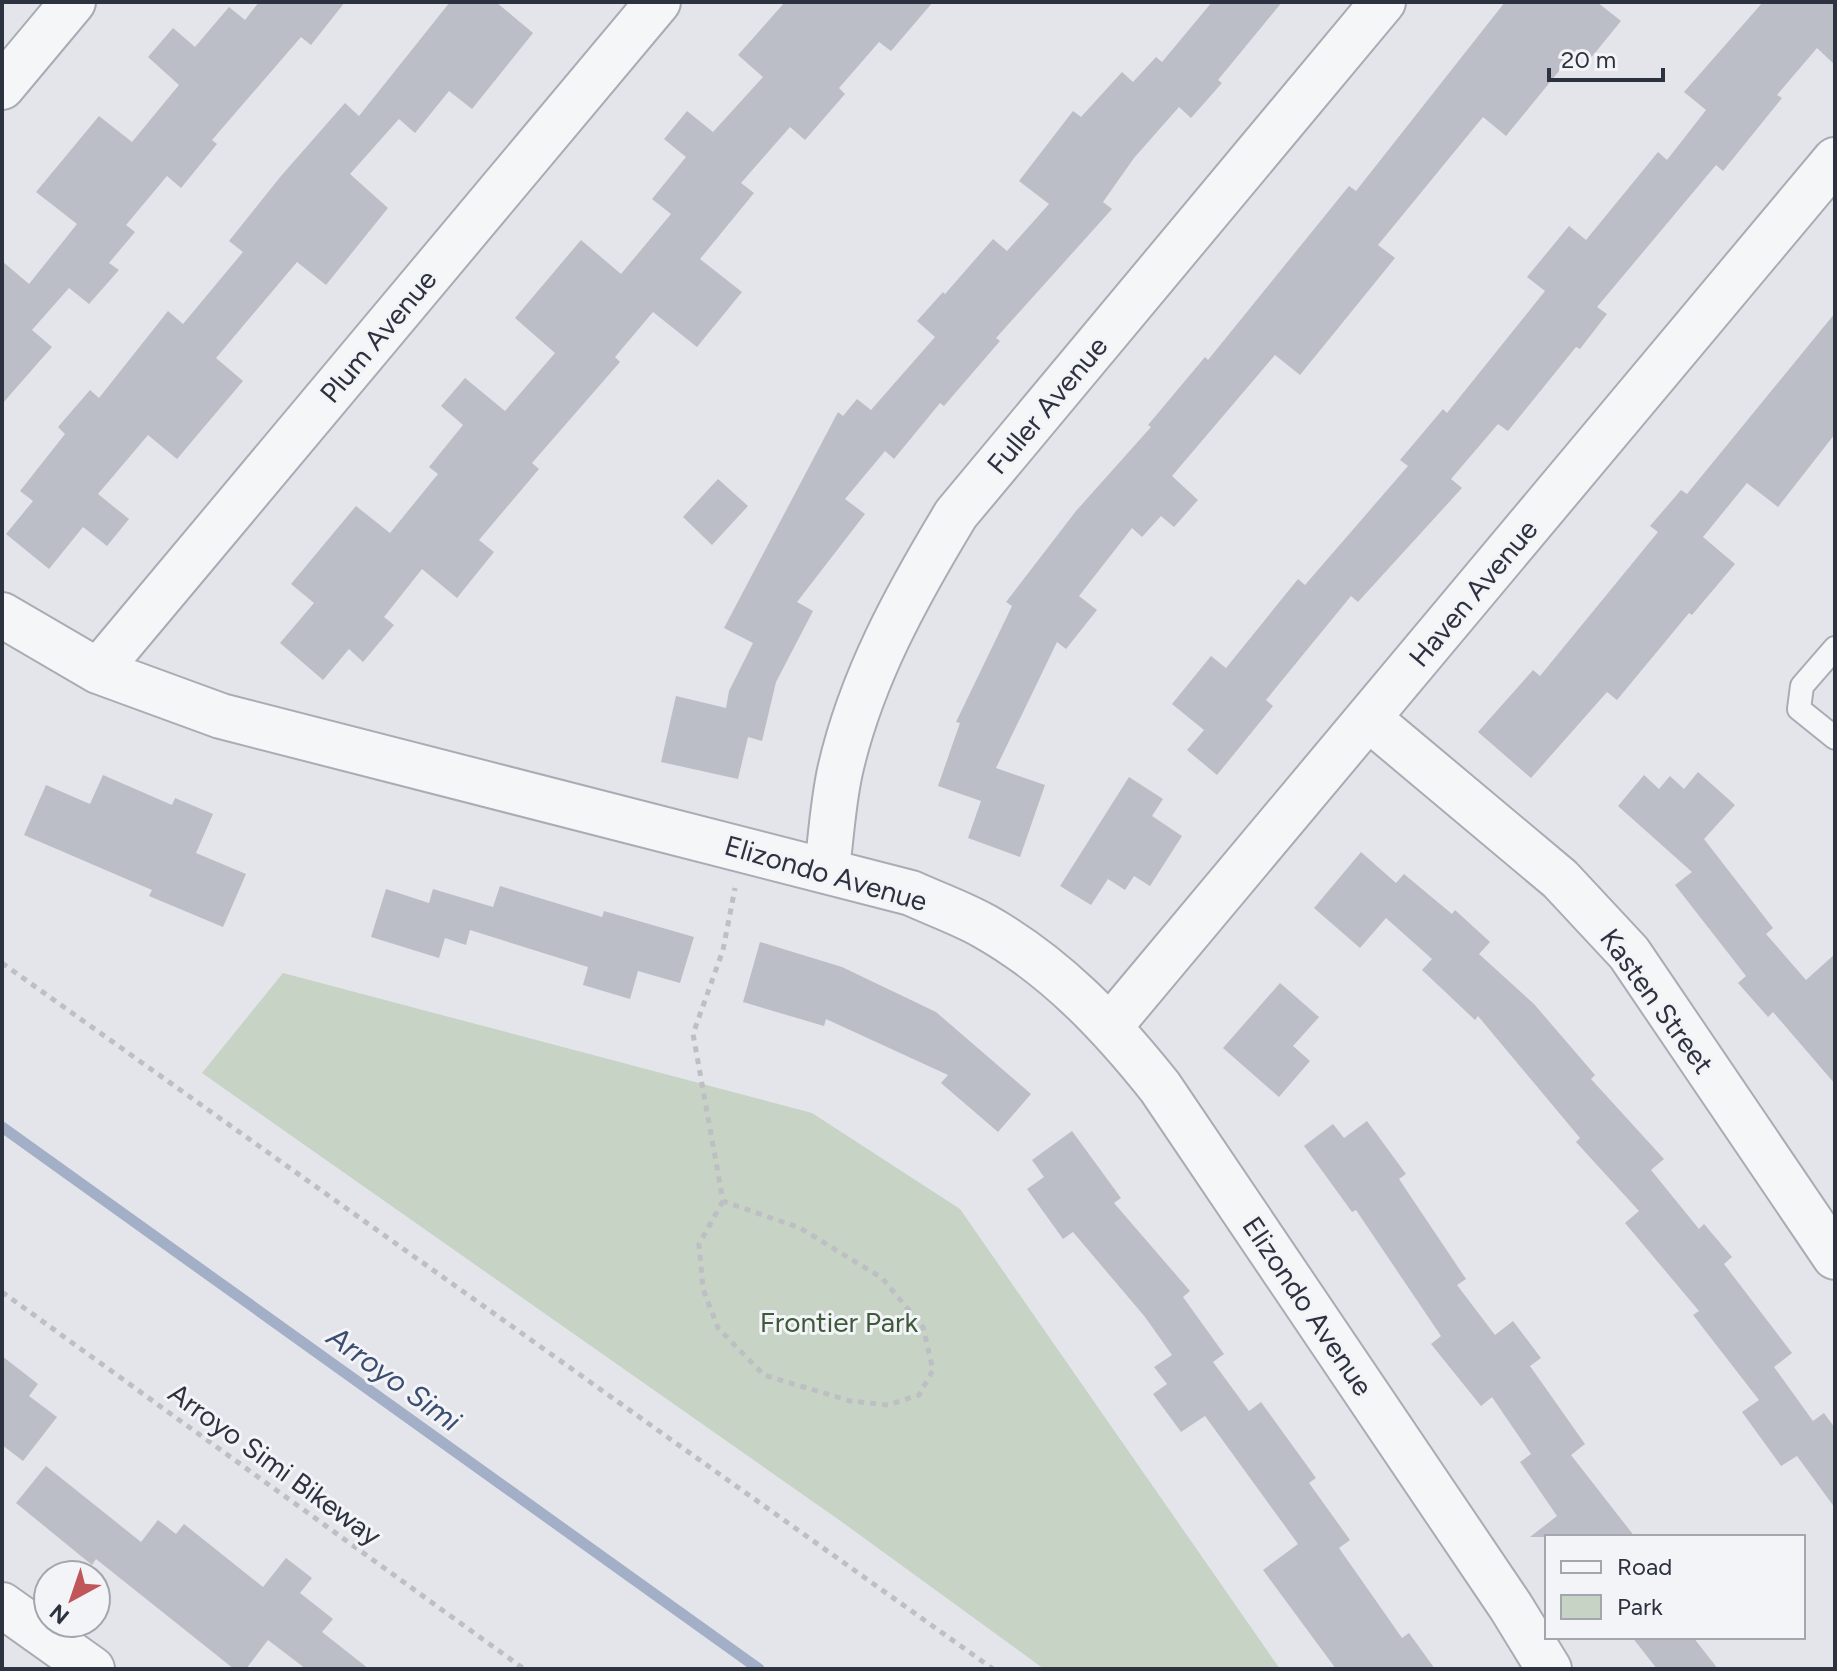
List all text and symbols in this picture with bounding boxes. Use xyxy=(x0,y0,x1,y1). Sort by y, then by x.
scale bar xyxy=(1549,32,1663,82)
text: 20 m xyxy=(1561,45,1616,74)
street label: Plum Avenue xyxy=(312,262,444,410)
street label: Fuller Avenue xyxy=(980,329,1114,481)
street label: Haven Avenue xyxy=(1402,512,1544,674)
street label: Elizondo Avenue xyxy=(721,828,931,918)
street label: Kasten Street xyxy=(1593,922,1721,1080)
street label: Elizondo Avenue xyxy=(1235,1210,1381,1402)
park label: Frontier Park xyxy=(760,1305,919,1339)
water label: Arroyo Simi xyxy=(319,1317,469,1440)
street label: Arroyo Simi Bikeway xyxy=(162,1375,388,1553)
legend xyxy=(1545,1535,1805,1639)
text: Road xyxy=(1617,1552,1672,1581)
north arrow xyxy=(32,1559,112,1639)
text: Park xyxy=(1617,1592,1663,1621)
text: N xyxy=(44,1598,75,1630)

